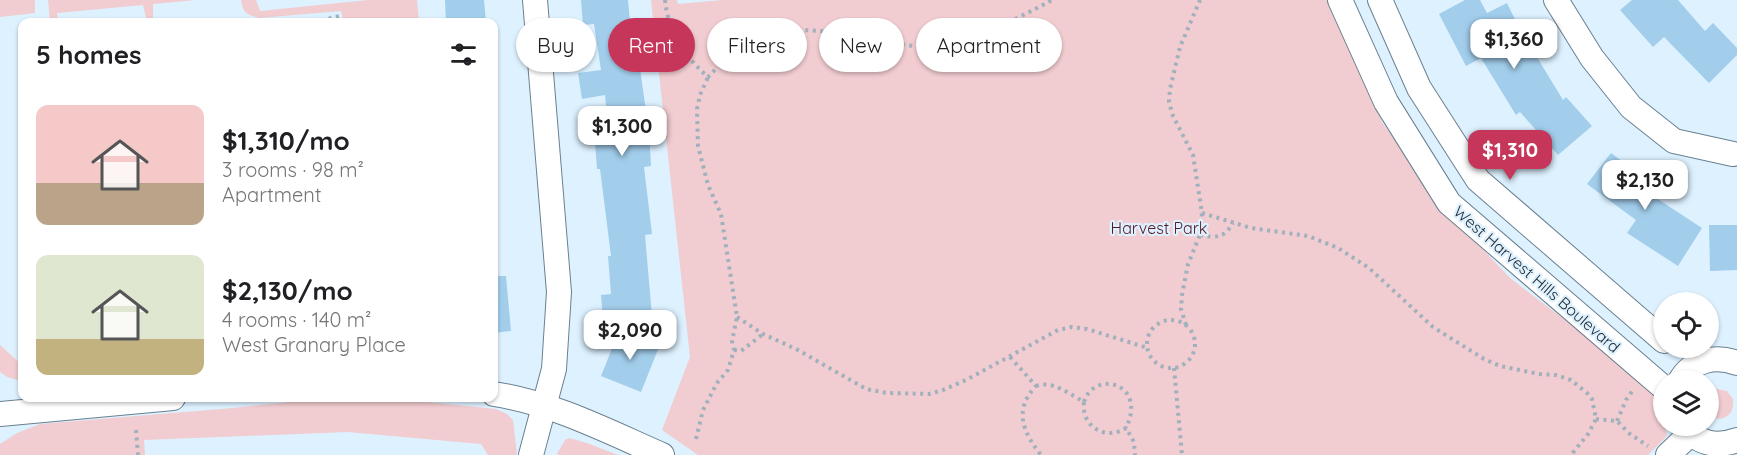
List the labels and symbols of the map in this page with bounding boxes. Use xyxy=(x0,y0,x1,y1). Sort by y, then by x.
pin: $1,360 xyxy=(1465,19,1563,70)
pin: $1,300 xyxy=(573,106,671,157)
pin: $1,310 xyxy=(1461,130,1559,181)
pin: $2,130 xyxy=(1596,160,1694,211)
street label: West Harvest Hills Boulevard xyxy=(1450,201,1624,357)
park label: Harvest Park xyxy=(1111,218,1207,238)
pin: $2,090 xyxy=(581,310,679,361)

